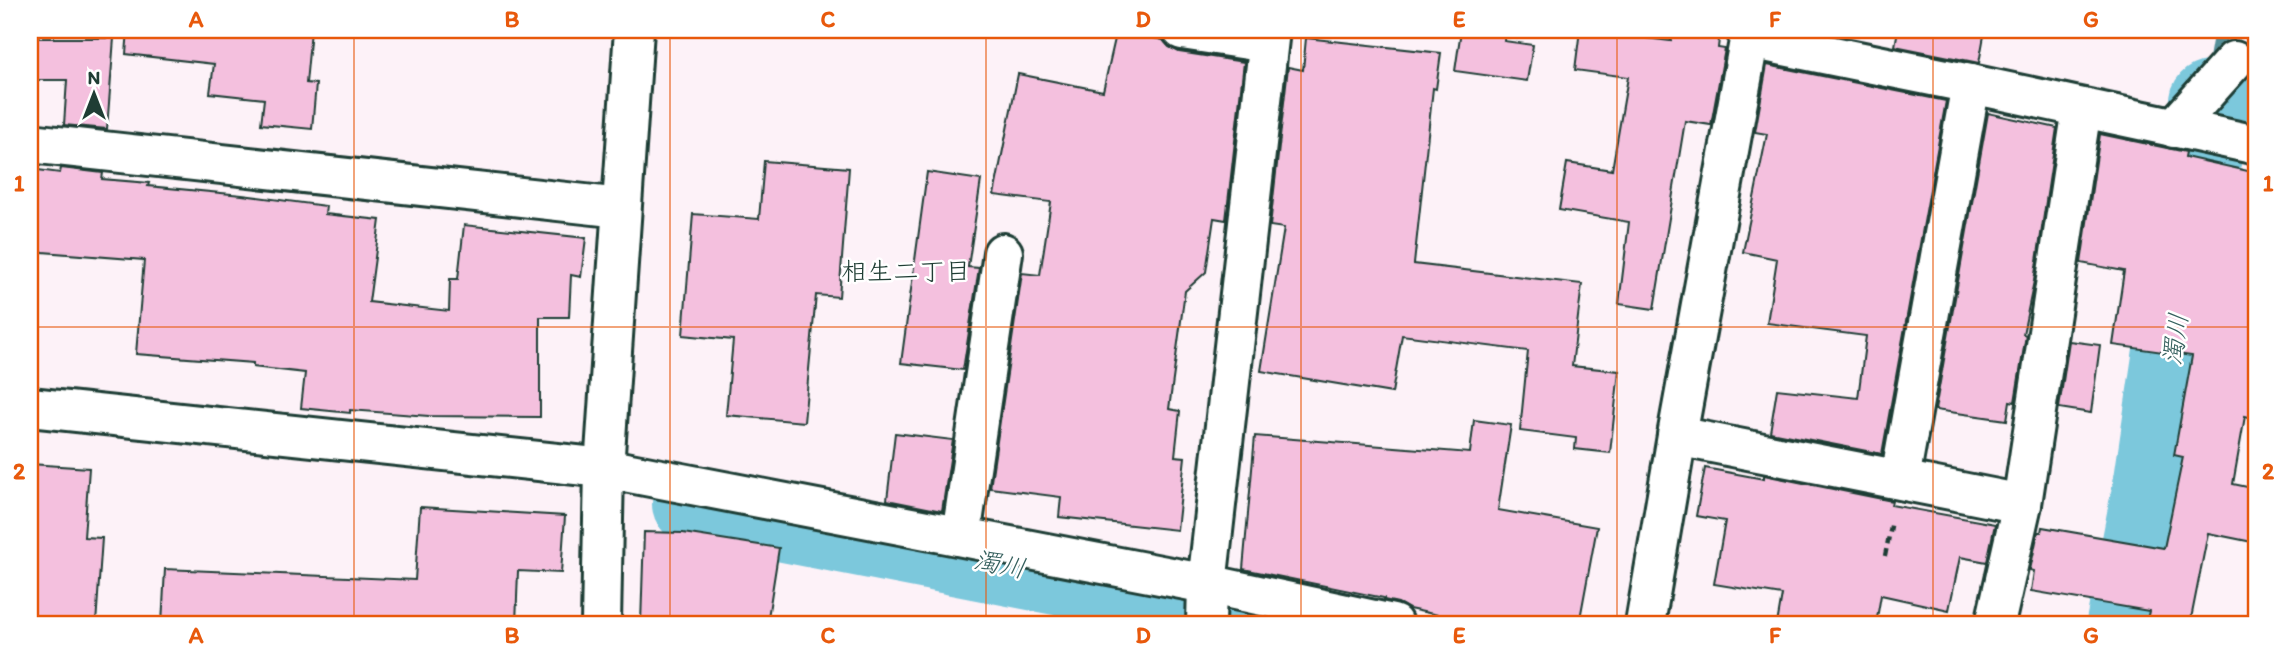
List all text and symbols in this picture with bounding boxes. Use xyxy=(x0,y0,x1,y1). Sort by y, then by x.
text: A xyxy=(188,5,204,33)
text: B xyxy=(505,5,520,33)
text: C xyxy=(821,5,836,33)
text: D xyxy=(1135,5,1151,33)
text: E xyxy=(1453,5,1466,33)
text: F xyxy=(1769,5,1782,33)
text: G xyxy=(2083,5,2099,33)
north arrow xyxy=(60,60,130,130)
text: N xyxy=(88,66,100,89)
text: 1 xyxy=(14,169,25,197)
text: 1 xyxy=(2263,169,2274,197)
district label: 相生二丁目 xyxy=(841,255,971,287)
water label: 濁川 xyxy=(2156,311,2194,367)
text: 2 xyxy=(13,457,26,485)
text: 2 xyxy=(2262,457,2275,485)
water label: 濁川 xyxy=(971,543,1029,585)
text: A xyxy=(188,621,204,649)
text: B xyxy=(505,621,520,649)
text: C xyxy=(821,621,836,649)
text: D xyxy=(1135,621,1151,649)
text: E xyxy=(1453,621,1466,649)
text: F xyxy=(1769,621,1782,649)
text: G xyxy=(2083,621,2099,649)

